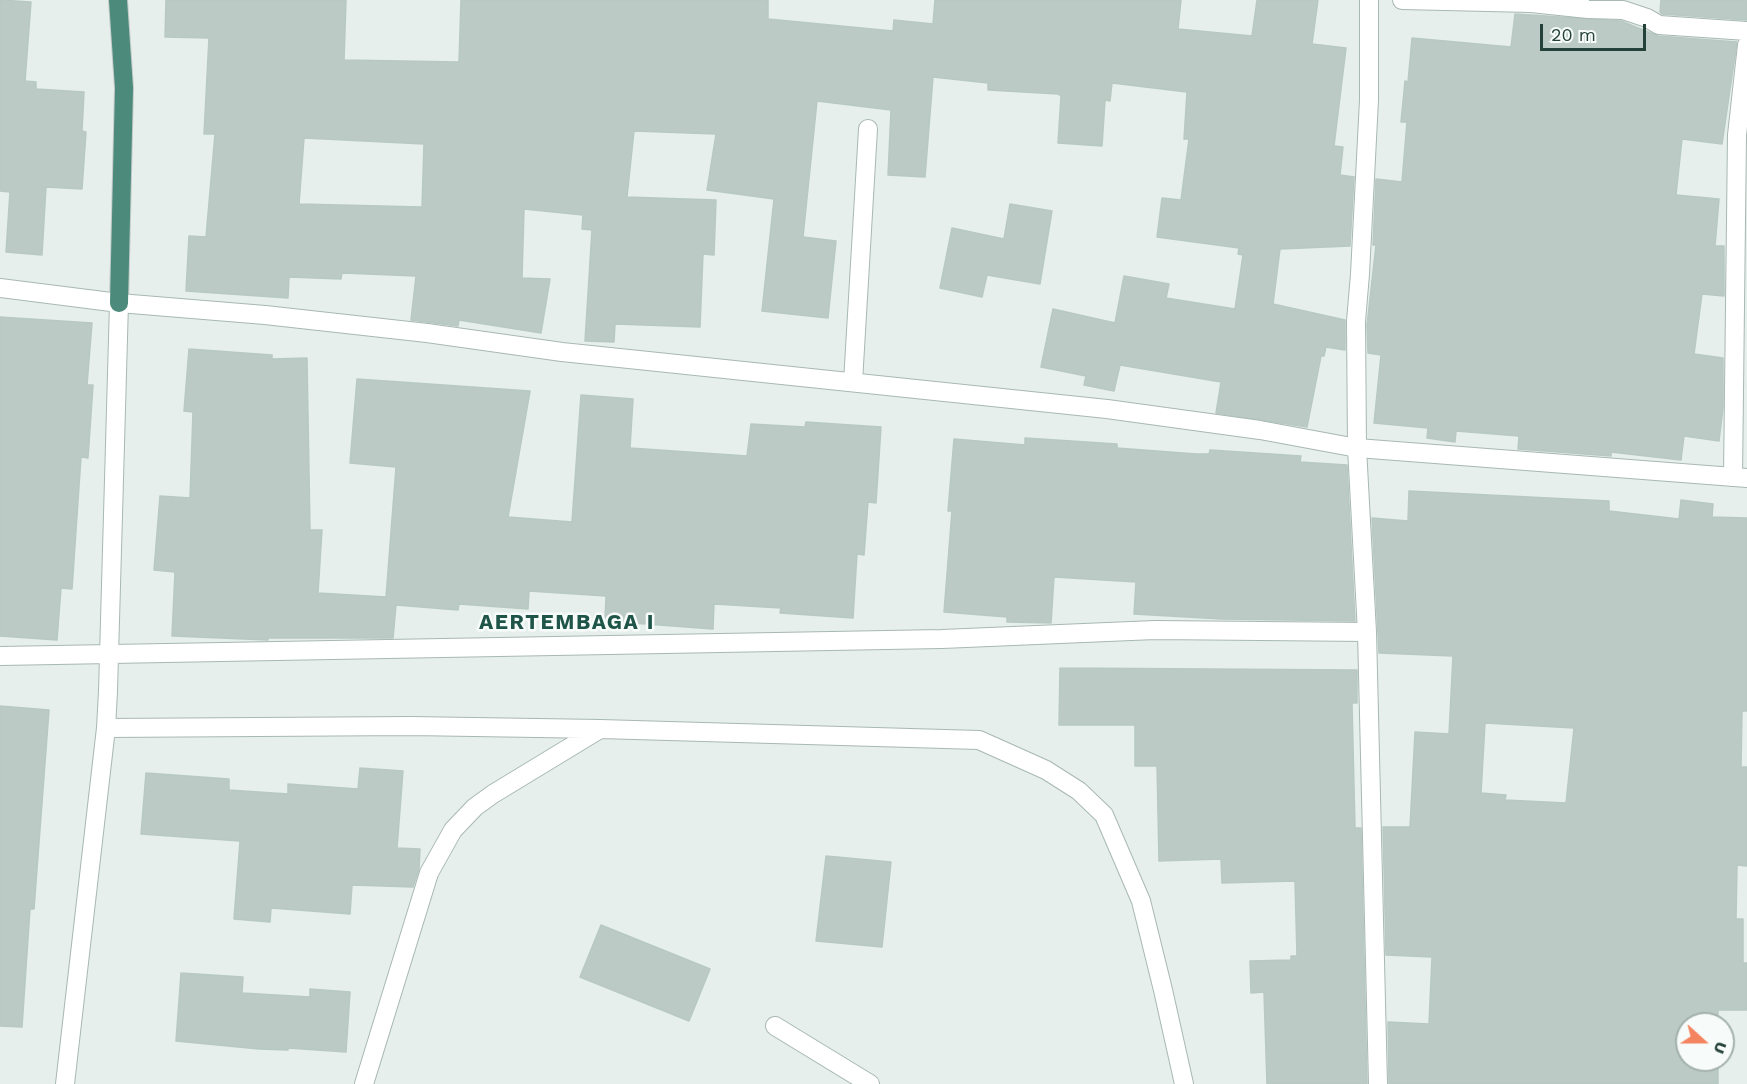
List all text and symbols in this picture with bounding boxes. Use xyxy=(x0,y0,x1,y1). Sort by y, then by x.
scale bar xyxy=(1543,12,1650,50)
text: 20 m xyxy=(1551,24,1596,45)
district label: AERTEMBAGA I xyxy=(479,610,655,636)
north arrow xyxy=(1675,1012,1735,1072)
text: U xyxy=(1709,1039,1731,1057)

